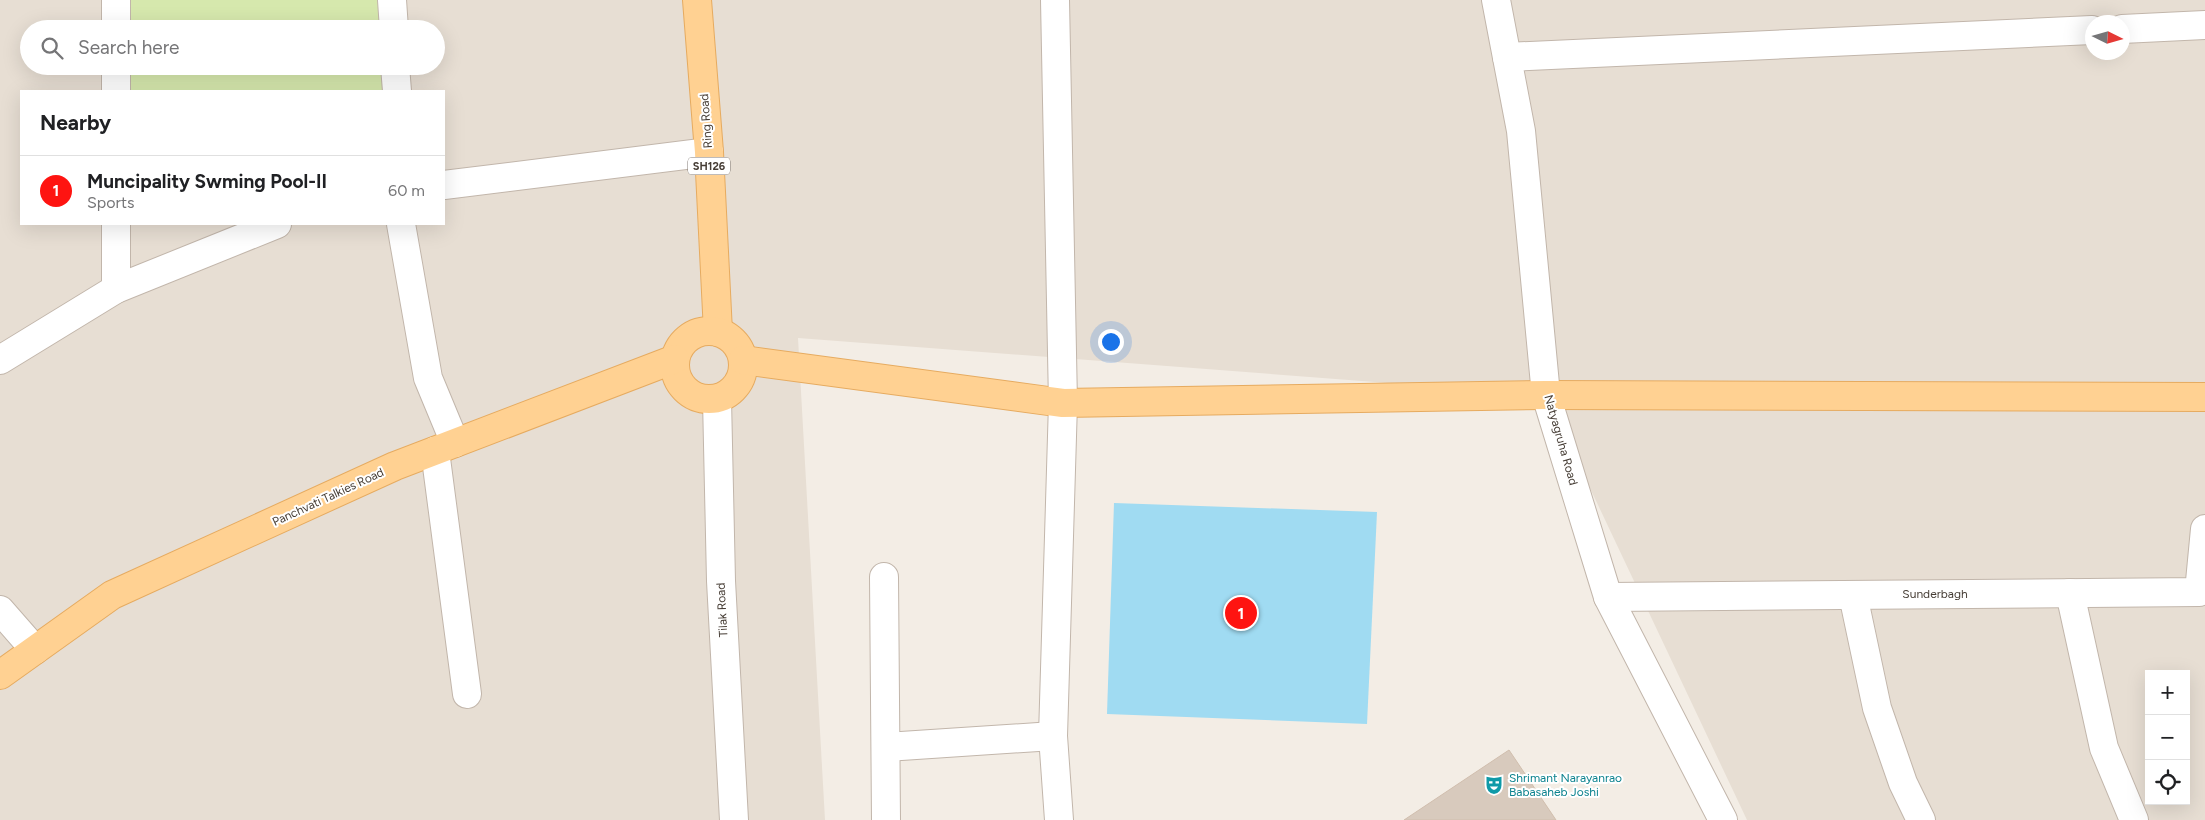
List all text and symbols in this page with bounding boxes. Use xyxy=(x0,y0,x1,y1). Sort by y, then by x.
north arrow xyxy=(2085,15,2130,60)
search box xyxy=(20,20,445,75)
icon: search xyxy=(38,34,66,62)
text: Search here xyxy=(78,36,180,59)
street label: Ring Road xyxy=(697,93,715,149)
text: Nearby xyxy=(40,110,111,135)
road number: SH126 xyxy=(688,158,730,175)
text: Muncipality Swming Pool-II xyxy=(87,170,327,193)
text: 1 xyxy=(53,181,59,200)
text: 60 m xyxy=(388,181,425,200)
text: Sports xyxy=(87,193,134,212)
your location xyxy=(1098,329,1124,355)
street label: Natyagruha Road xyxy=(1541,393,1581,487)
street label: Panchvati Talkies Road xyxy=(270,465,386,529)
street label: Tilak Road xyxy=(714,582,730,638)
street label: Sunderbagh xyxy=(1902,587,1968,601)
pin: 1 xyxy=(1225,594,1257,632)
map controls xyxy=(2145,670,2190,805)
button: + xyxy=(2145,670,2190,715)
button: − xyxy=(2145,715,2190,760)
button: locate xyxy=(2145,760,2190,805)
place label: Shrimant Narayanrao Babasaheb Joshi xyxy=(1509,771,1622,799)
theatre icon: Shrimant Narayanrao Babasaheb Joshi xyxy=(1483,774,1505,796)

